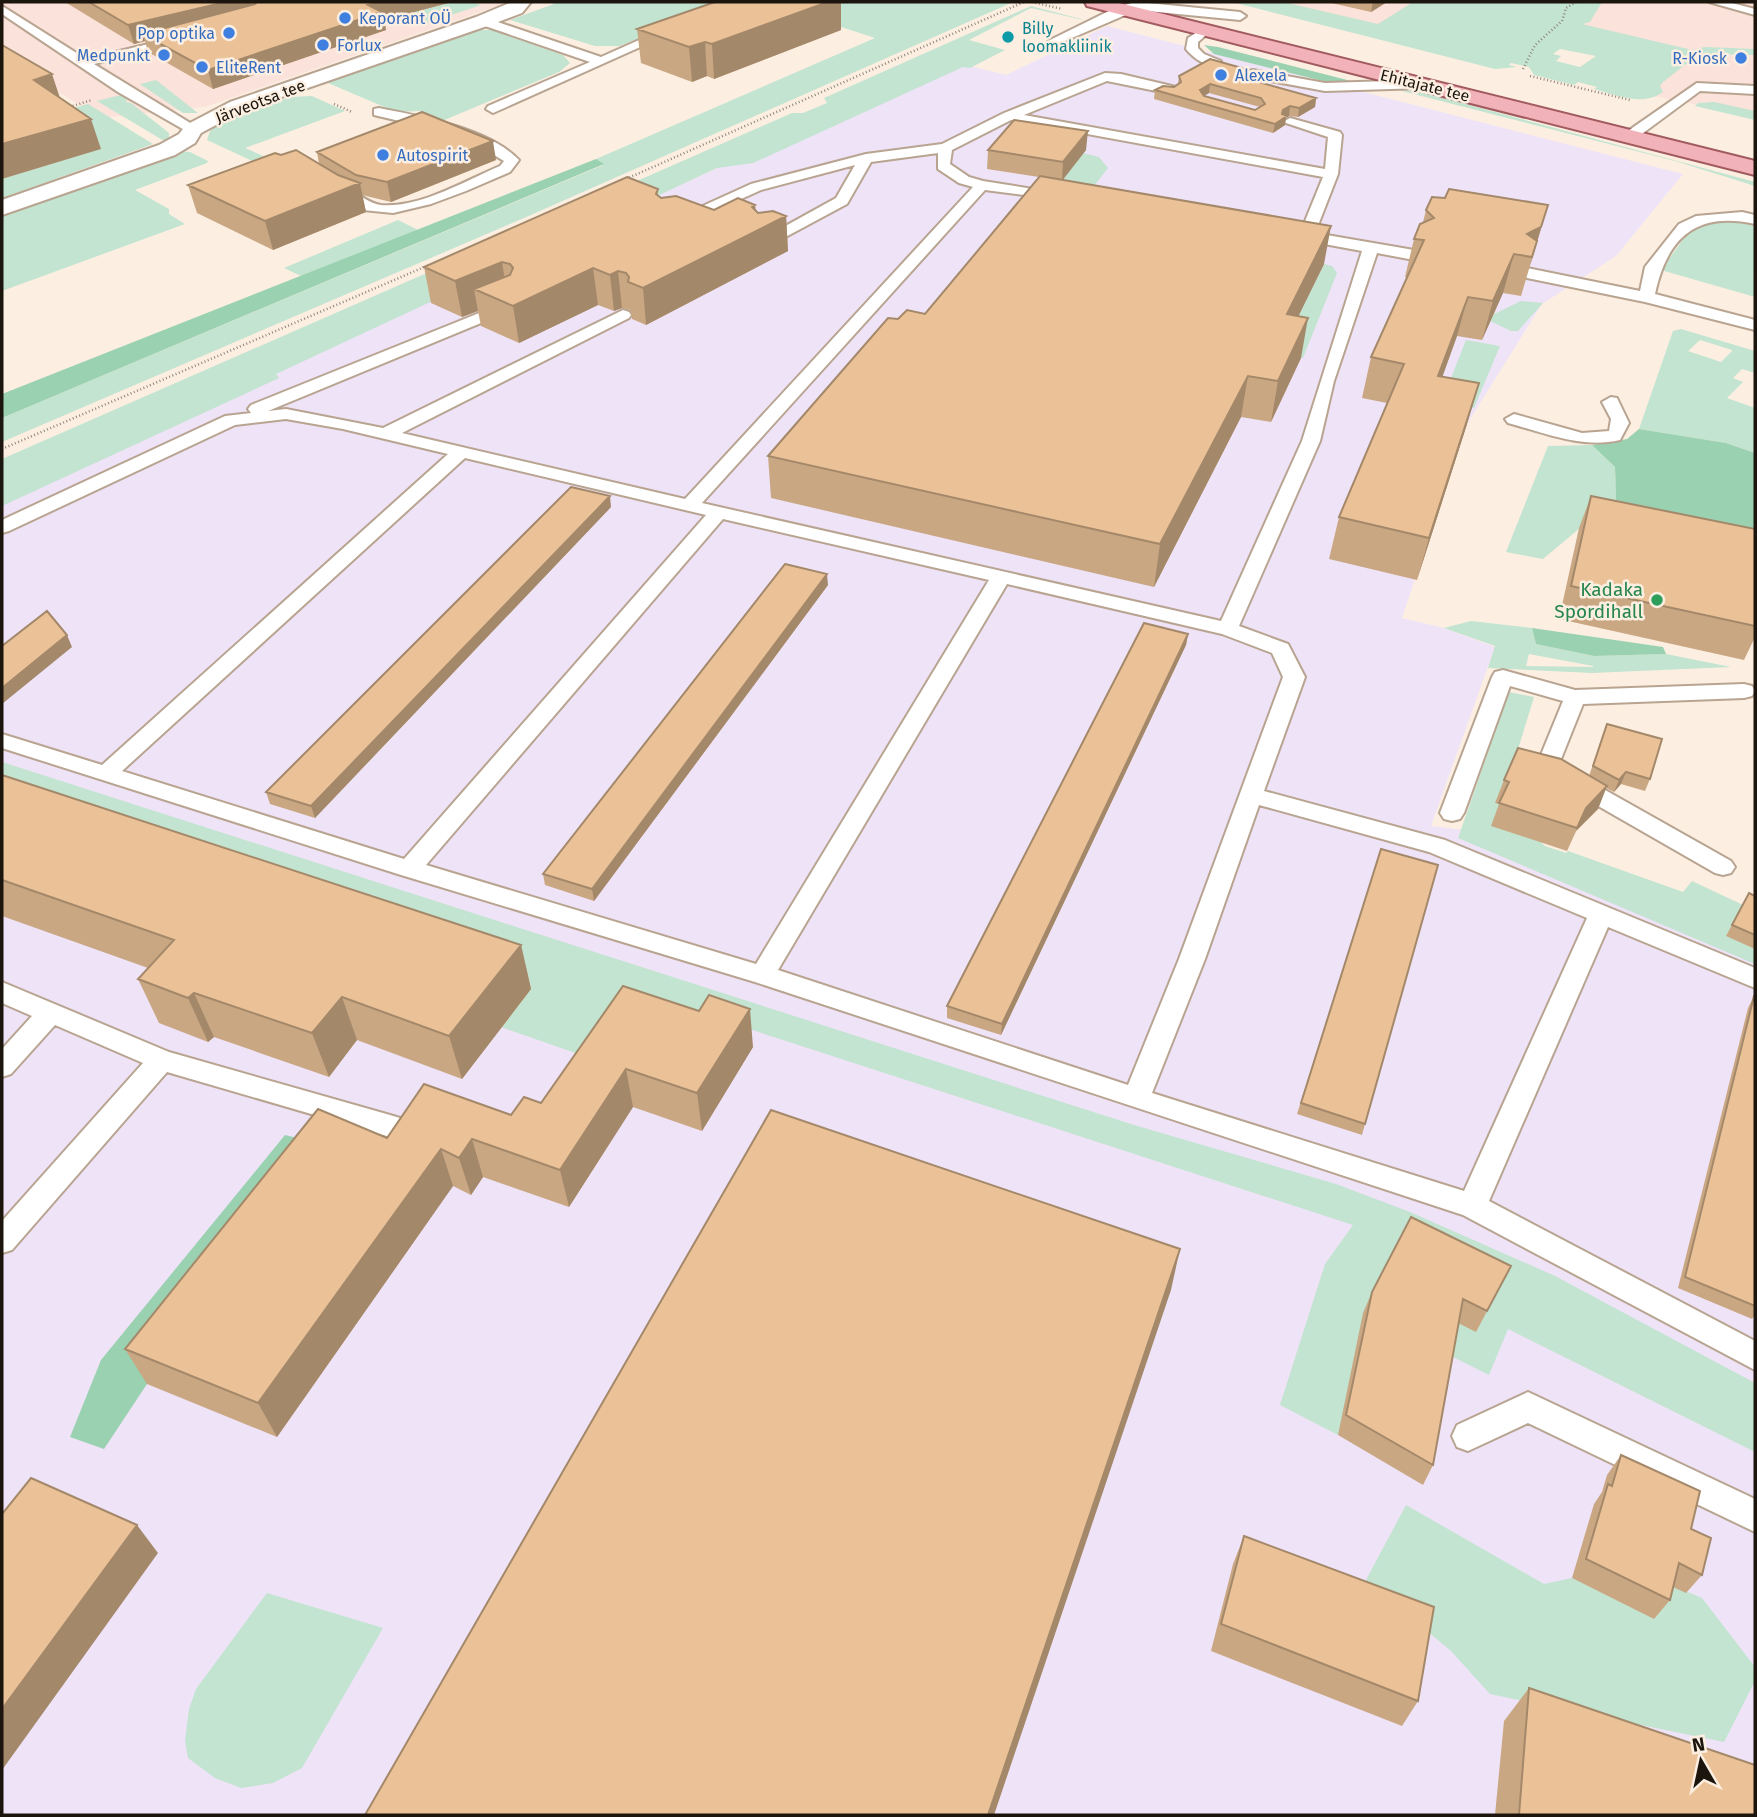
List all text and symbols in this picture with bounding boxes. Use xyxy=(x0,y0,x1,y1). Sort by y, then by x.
place label: Keporant OÜ xyxy=(359,9,451,28)
marker: Keporant OÜ xyxy=(337,10,353,26)
place label: Billy loomakliinik xyxy=(1022,19,1113,56)
place label: Pop optika xyxy=(137,24,215,43)
marker: Pop optika xyxy=(221,25,237,41)
marker: Billy loomakliinik xyxy=(1000,29,1016,45)
place label: Forlux xyxy=(337,36,382,55)
marker: Forlux xyxy=(315,37,331,53)
place label: Medpunkt xyxy=(77,46,150,65)
marker: Medpunkt xyxy=(156,47,172,63)
place label: R-Kiosk xyxy=(1672,49,1728,68)
marker: R-Kiosk xyxy=(1733,50,1749,66)
place label: EliteRent xyxy=(216,58,281,77)
marker: EliteRent xyxy=(194,59,210,75)
street label: Ehitajate tee xyxy=(1378,65,1471,106)
place label: Alexela xyxy=(1235,66,1287,85)
marker: Alexela xyxy=(1213,67,1229,83)
street label: Järveotsa tee xyxy=(213,76,308,127)
place label: Autospirit xyxy=(397,146,469,165)
marker: Autospirit xyxy=(375,147,391,163)
place label: Kadaka Spordihall xyxy=(1554,578,1643,623)
marker: Kadaka Spordihall xyxy=(1649,592,1665,608)
north arrow xyxy=(1666,1726,1736,1796)
text: N xyxy=(1690,1732,1706,1757)

